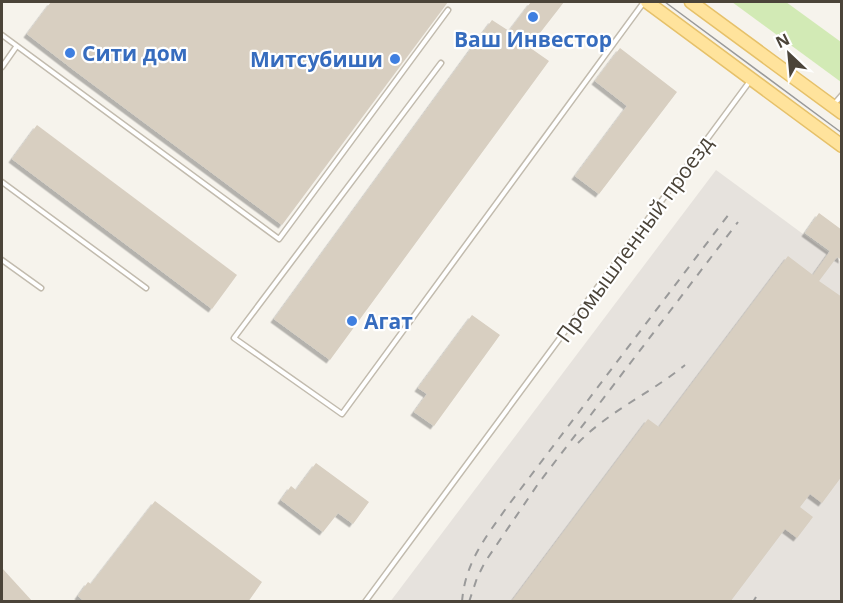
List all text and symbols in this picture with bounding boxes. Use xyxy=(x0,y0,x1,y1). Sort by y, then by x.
marker: Ваш Инвестор xyxy=(526,10,540,24)
north arrow xyxy=(759,24,819,84)
place label: Ваш Инвестор xyxy=(454,25,612,53)
text: N xyxy=(772,28,793,53)
place label: Сити дом xyxy=(82,39,187,67)
place label: Митсубиши xyxy=(250,45,383,73)
marker: Сити дом xyxy=(63,46,77,60)
marker: Митсубиши xyxy=(388,52,402,66)
street label: Промышленный проезд xyxy=(550,130,718,348)
place label: Агат xyxy=(364,307,413,335)
marker: Агат xyxy=(345,314,359,328)

